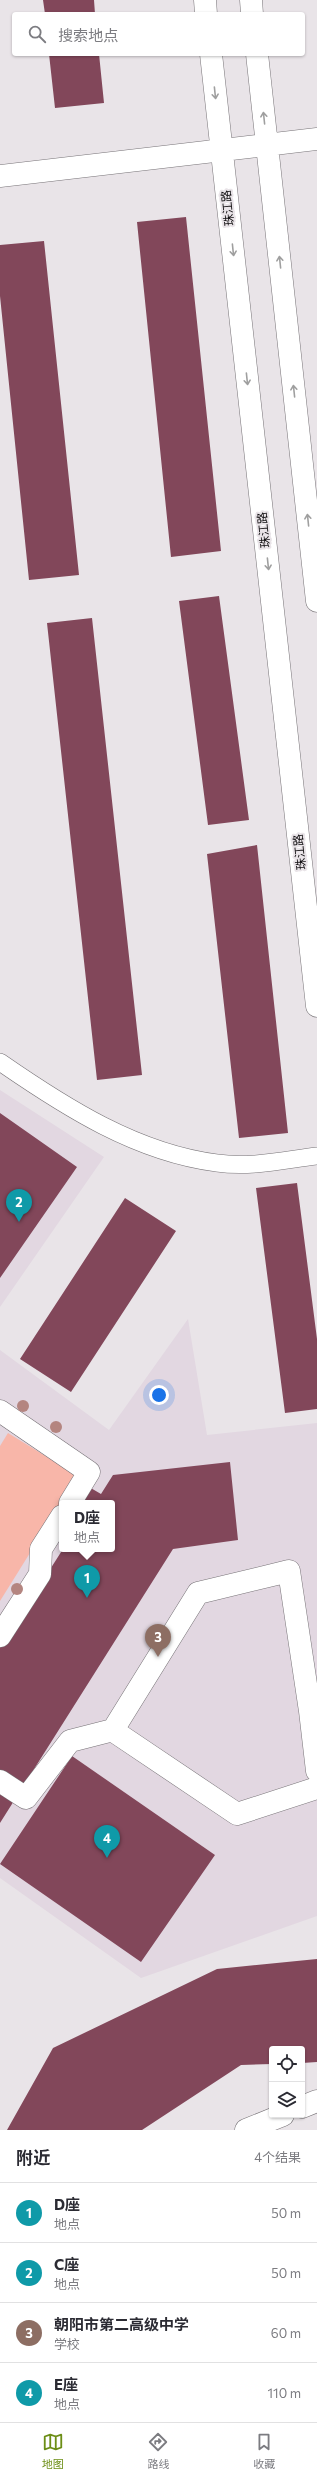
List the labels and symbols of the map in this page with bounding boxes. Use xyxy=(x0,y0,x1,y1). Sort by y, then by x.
one-way arrow xyxy=(211,86,219,99)
one-way arrow xyxy=(260,112,268,125)
street label: 珠江路 xyxy=(218,189,236,227)
one-way arrow xyxy=(229,243,236,256)
one-way arrow xyxy=(276,256,283,269)
one-way arrow xyxy=(243,372,251,385)
one-way arrow xyxy=(290,385,298,398)
street label: 珠江路 xyxy=(254,511,272,549)
one-way arrow xyxy=(304,514,312,527)
one-way arrow xyxy=(264,557,272,570)
street label: 珠江路 xyxy=(290,833,308,871)
pin: 2 xyxy=(6,1189,32,1222)
your location xyxy=(149,1385,169,1405)
pin: 1 xyxy=(74,1565,100,1598)
pin: 3 xyxy=(145,1624,171,1657)
pin: 4 xyxy=(94,1825,120,1858)

